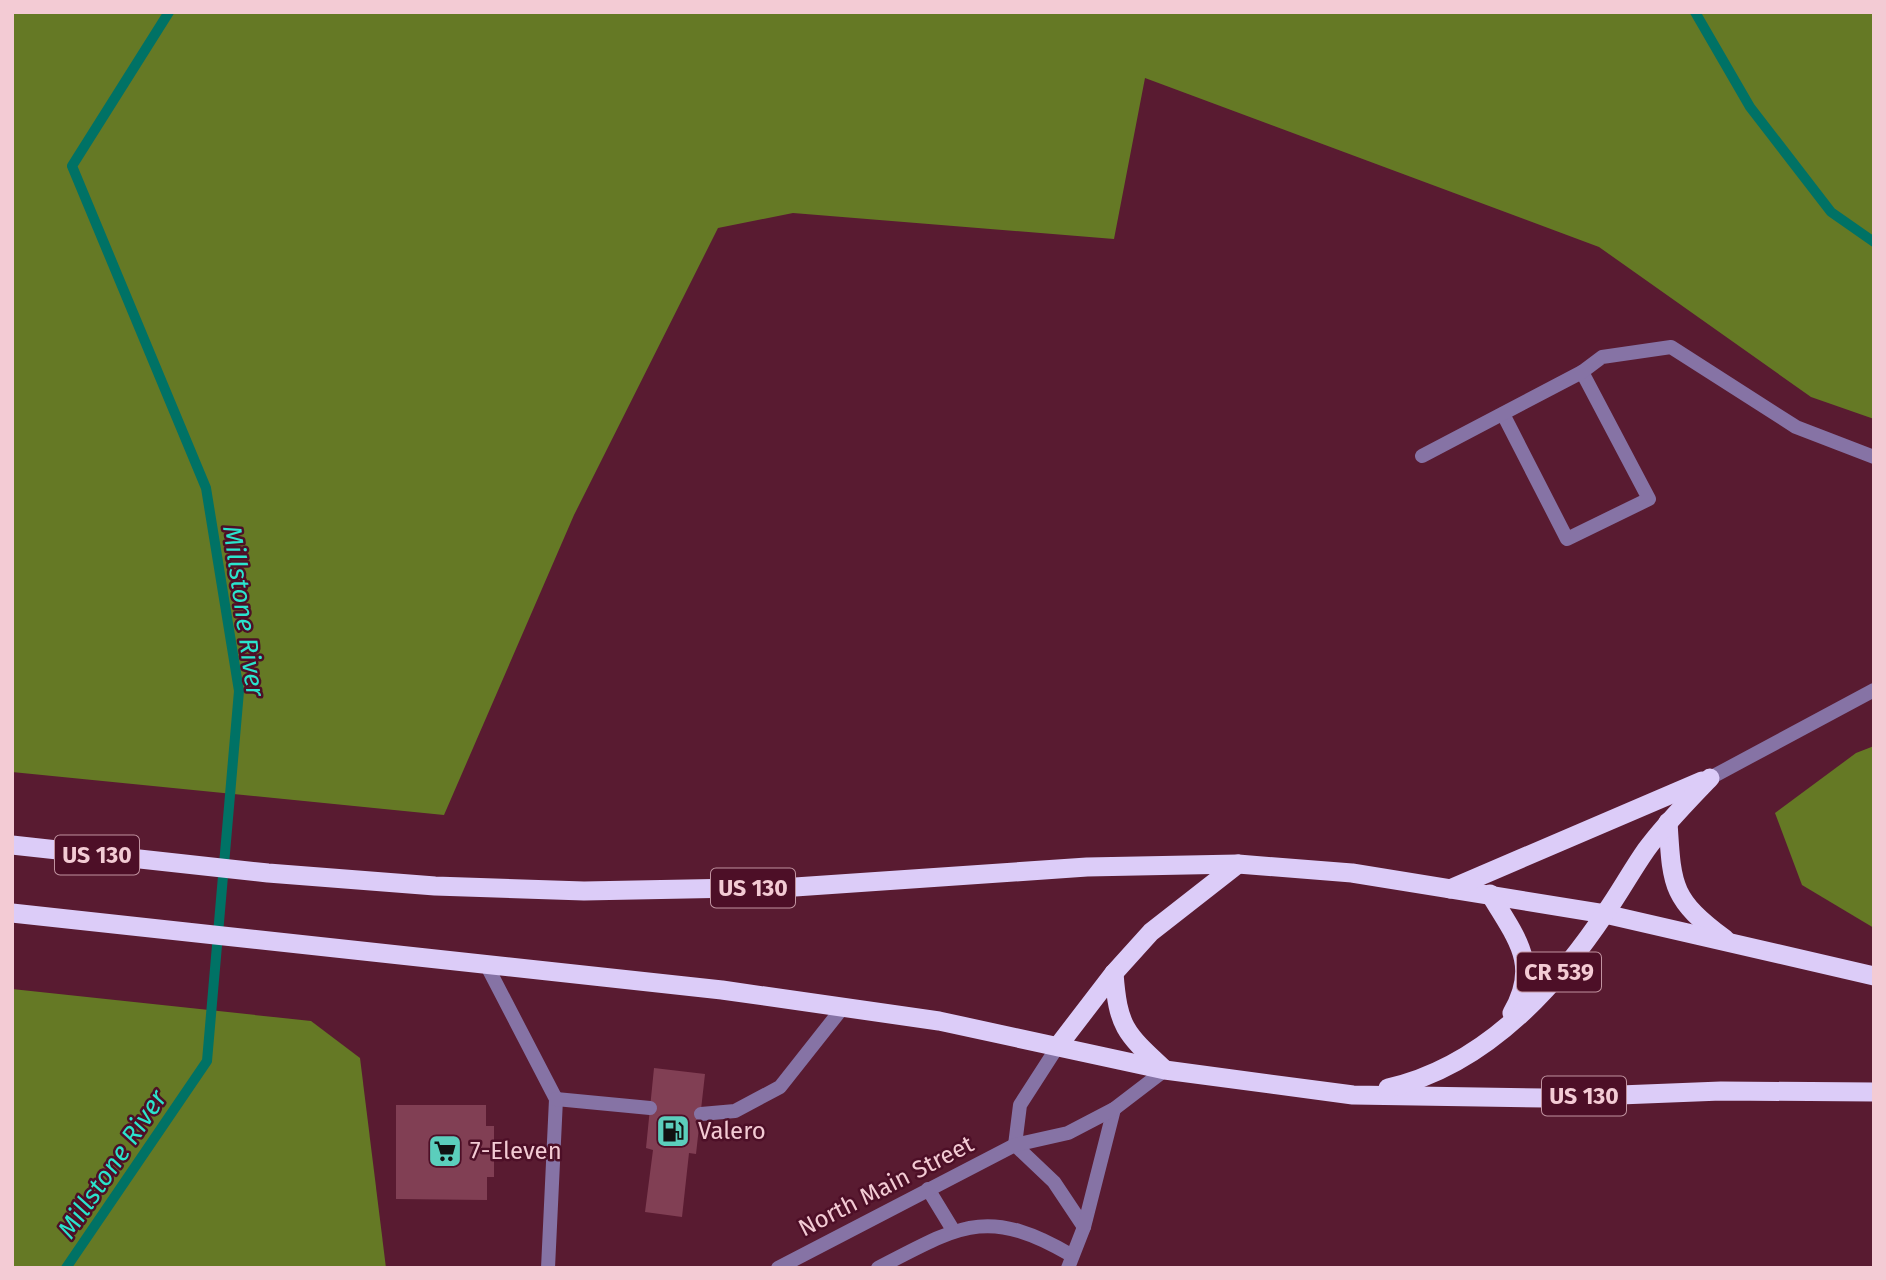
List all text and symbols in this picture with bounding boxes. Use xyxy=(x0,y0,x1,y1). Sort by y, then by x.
water label: Millstone River xyxy=(216,524,271,699)
road number: US 130 xyxy=(55,835,139,874)
road number: US 130 xyxy=(711,868,795,908)
road number: CR 539 xyxy=(1517,953,1601,992)
road number: US 130 xyxy=(1542,1077,1626,1116)
water label: Millstone River xyxy=(51,1083,174,1244)
fuel station icon: Valero xyxy=(654,1112,692,1150)
place label: Valero xyxy=(698,1117,766,1145)
street label: North Main Street xyxy=(794,1130,979,1242)
supermarket icon: 7-Eleven xyxy=(426,1132,464,1170)
place label: 7-Eleven xyxy=(470,1137,562,1165)

